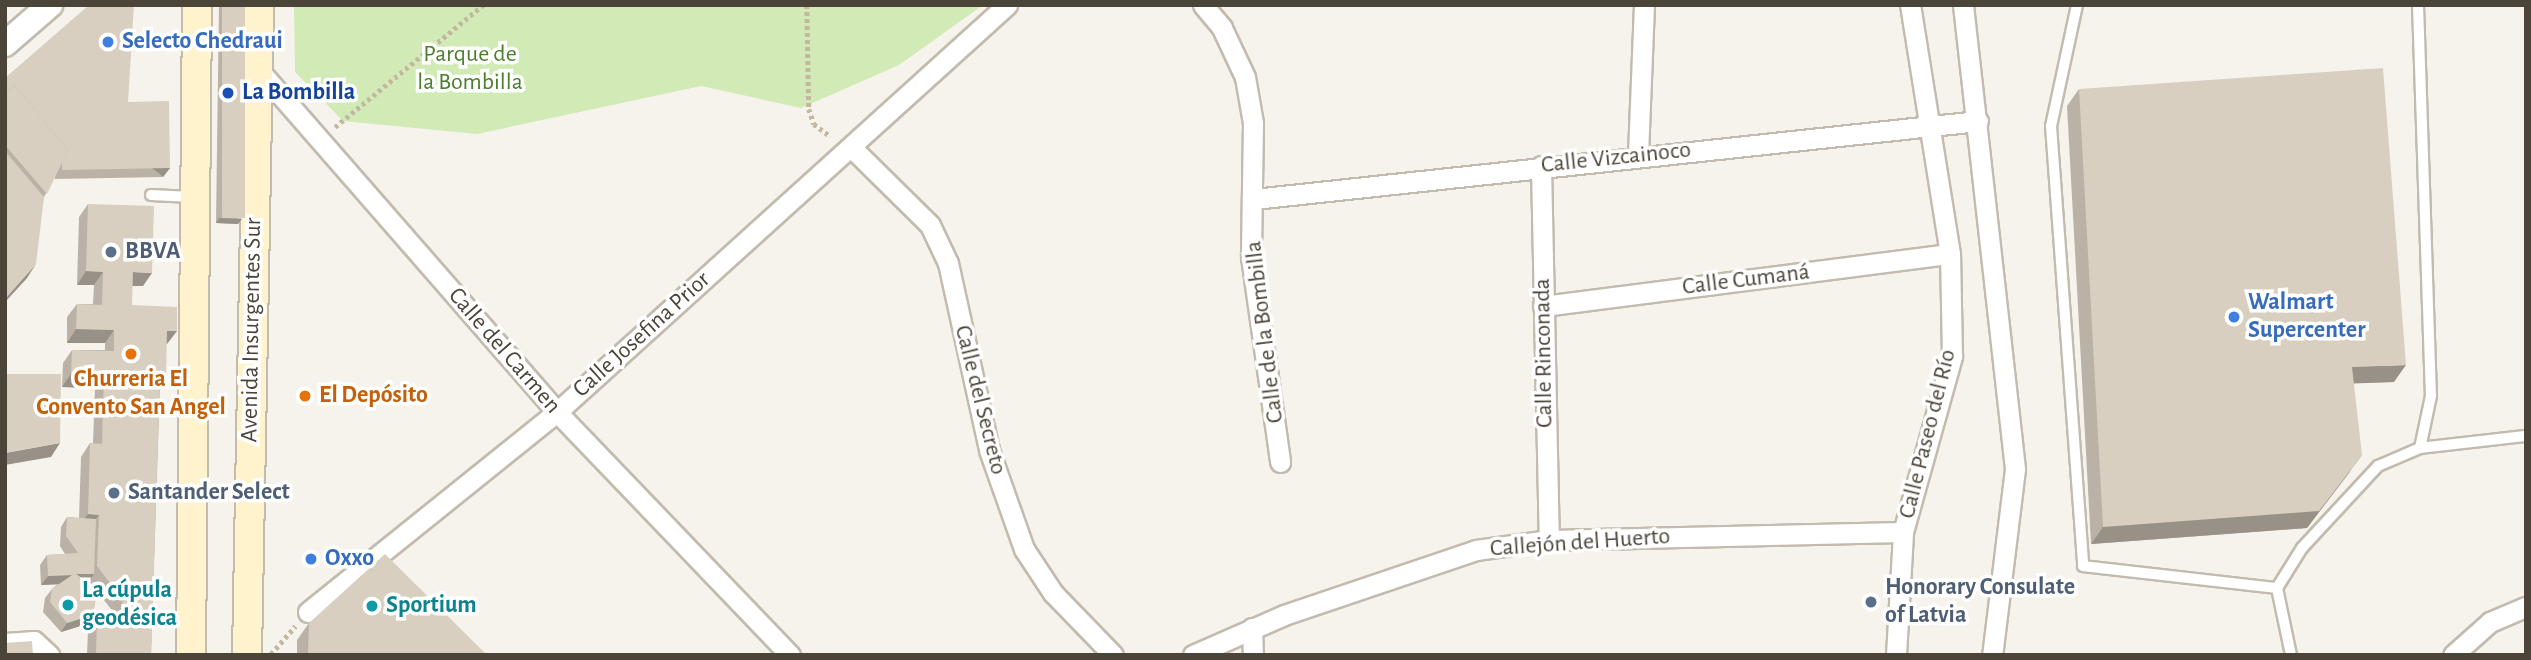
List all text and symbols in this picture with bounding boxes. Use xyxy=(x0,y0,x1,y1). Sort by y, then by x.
place label: Selecto Chedraui xyxy=(122,28,283,56)
marker: Selecto Chedraui xyxy=(100,34,116,50)
park label: Parque de la Bombilla xyxy=(417,41,523,97)
place label: La Bombilla xyxy=(242,79,355,107)
marker: La Bombilla xyxy=(220,85,236,101)
street label: Calle Vizcainoco xyxy=(1540,136,1692,180)
street label: Avenida Insurgentes Sur xyxy=(236,217,268,443)
place label: BBVA xyxy=(125,238,180,266)
street label: Calle de la Bombilla xyxy=(1240,239,1290,425)
marker: BBVA xyxy=(103,244,119,260)
street label: Calle Cumaná xyxy=(1681,258,1811,302)
street label: Calle Josefina Prior xyxy=(567,266,717,404)
street label: Calle Rinconada xyxy=(1528,278,1560,428)
street label: Calle del Carmen xyxy=(441,282,567,420)
place label: Walmart Supercenter xyxy=(2248,289,2365,345)
marker: Walmart Supercenter xyxy=(2226,309,2242,325)
street label: Calle del Secreto xyxy=(948,322,1012,478)
marker: Churreria El Convento San Angel xyxy=(123,346,139,362)
street label: Calle Paseo del Río xyxy=(1893,346,1963,522)
place label: Churreria El Convento San Angel xyxy=(36,366,226,422)
place label: El Depósito xyxy=(319,382,428,410)
marker: El Depósito xyxy=(297,388,313,404)
place label: Santander Select xyxy=(128,479,290,507)
marker: Santander Select xyxy=(106,485,122,501)
street label: Callejón del Huerto xyxy=(1489,522,1671,564)
place label: Oxxo xyxy=(325,545,374,573)
marker: Oxxo xyxy=(303,551,319,567)
place label: Honorary Consulate of Latvia xyxy=(1885,574,2075,630)
place label: La cúpula geodésica xyxy=(82,577,177,633)
place label: Sportium xyxy=(386,592,477,620)
marker: Honorary Consulate of Latvia xyxy=(1863,594,1879,610)
marker: La cúpula geodésica xyxy=(60,597,76,613)
marker: Sportium xyxy=(364,598,380,614)

